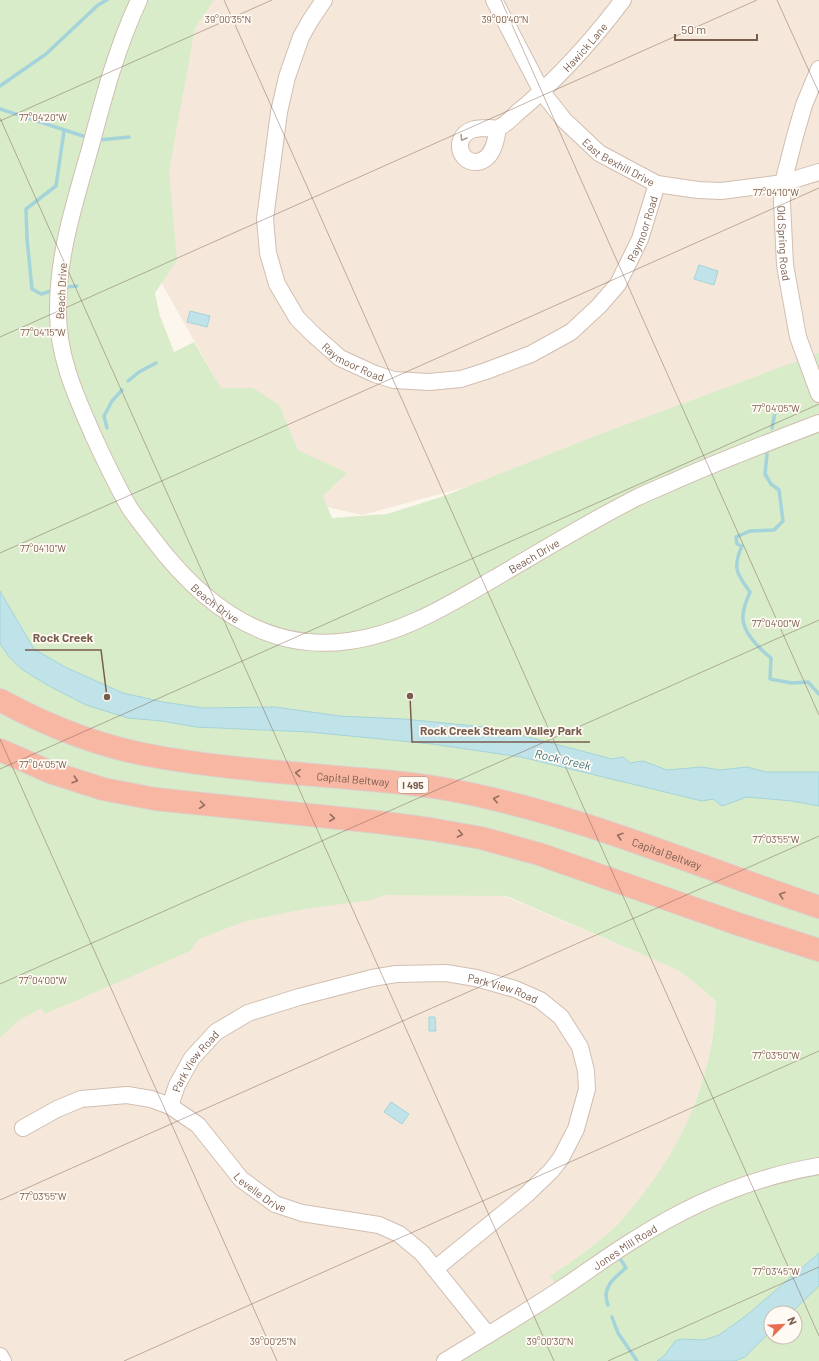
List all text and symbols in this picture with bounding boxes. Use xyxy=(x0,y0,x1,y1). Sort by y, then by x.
text: 39°00'35"N xyxy=(205,13,251,25)
text: 39°00'40"N xyxy=(481,13,529,25)
scale bar xyxy=(675,16,757,42)
street label: Hawick Lane xyxy=(559,20,609,74)
text: 50 m xyxy=(681,22,706,36)
text: 77°04'20"W xyxy=(19,111,67,123)
one-way arrow xyxy=(461,134,468,141)
street label: East Bexhill Drive xyxy=(580,135,657,188)
text: 77°04'10"W xyxy=(753,186,799,198)
street label: Raymoor Road xyxy=(624,194,660,263)
street label: Old Spring Road xyxy=(776,205,794,282)
street label: Beach Drive xyxy=(53,262,69,320)
text: 77°04'15"W xyxy=(20,326,66,338)
street label: Raymoor Road xyxy=(320,339,386,383)
text: 77°04'05"W xyxy=(752,402,800,414)
street label: Beach Drive xyxy=(506,535,562,575)
text: 77°04'10"W xyxy=(20,542,66,554)
street label: Beach Drive xyxy=(189,580,242,625)
text: 77°04'00"W xyxy=(752,617,800,629)
callout: Rock Creek xyxy=(25,626,101,650)
text: Rock Creek xyxy=(33,630,94,644)
callout: Rock Creek Stream Valley Park xyxy=(412,718,590,742)
text: Rock Creek Stream Valley Park xyxy=(420,723,583,737)
water label: Rock Creek xyxy=(534,746,593,772)
text: 77°04'05"W xyxy=(19,758,67,770)
one-way arrow xyxy=(295,769,301,778)
street label: Capital Beltway xyxy=(316,769,390,788)
one-way arrow xyxy=(71,775,78,784)
road number: I 495 xyxy=(398,777,428,793)
one-way arrow xyxy=(493,796,499,804)
one-way arrow xyxy=(199,800,205,809)
one-way arrow xyxy=(329,813,335,822)
one-way arrow xyxy=(457,830,463,838)
one-way arrow xyxy=(617,833,624,841)
text: 77°03'55"W xyxy=(752,833,800,845)
street label: Capital Beltway xyxy=(630,835,704,871)
one-way arrow xyxy=(779,891,786,900)
street label: Park View Road xyxy=(467,970,540,1005)
text: 77°04'00"W xyxy=(19,974,67,986)
street label: Park View Road xyxy=(169,1027,221,1094)
text: 77°03'50"W xyxy=(752,1049,800,1061)
street label: Levelle Drive xyxy=(232,1170,288,1214)
text: 77°03'55"W xyxy=(19,1190,67,1202)
street label: Jones Mill Road xyxy=(590,1221,659,1272)
text: 77°03'45"W xyxy=(752,1265,800,1277)
north arrow xyxy=(763,1305,803,1345)
text: N xyxy=(785,1315,800,1327)
text: 39°00'25"N xyxy=(250,1335,296,1347)
text: 39°00'30"N xyxy=(527,1335,573,1347)

